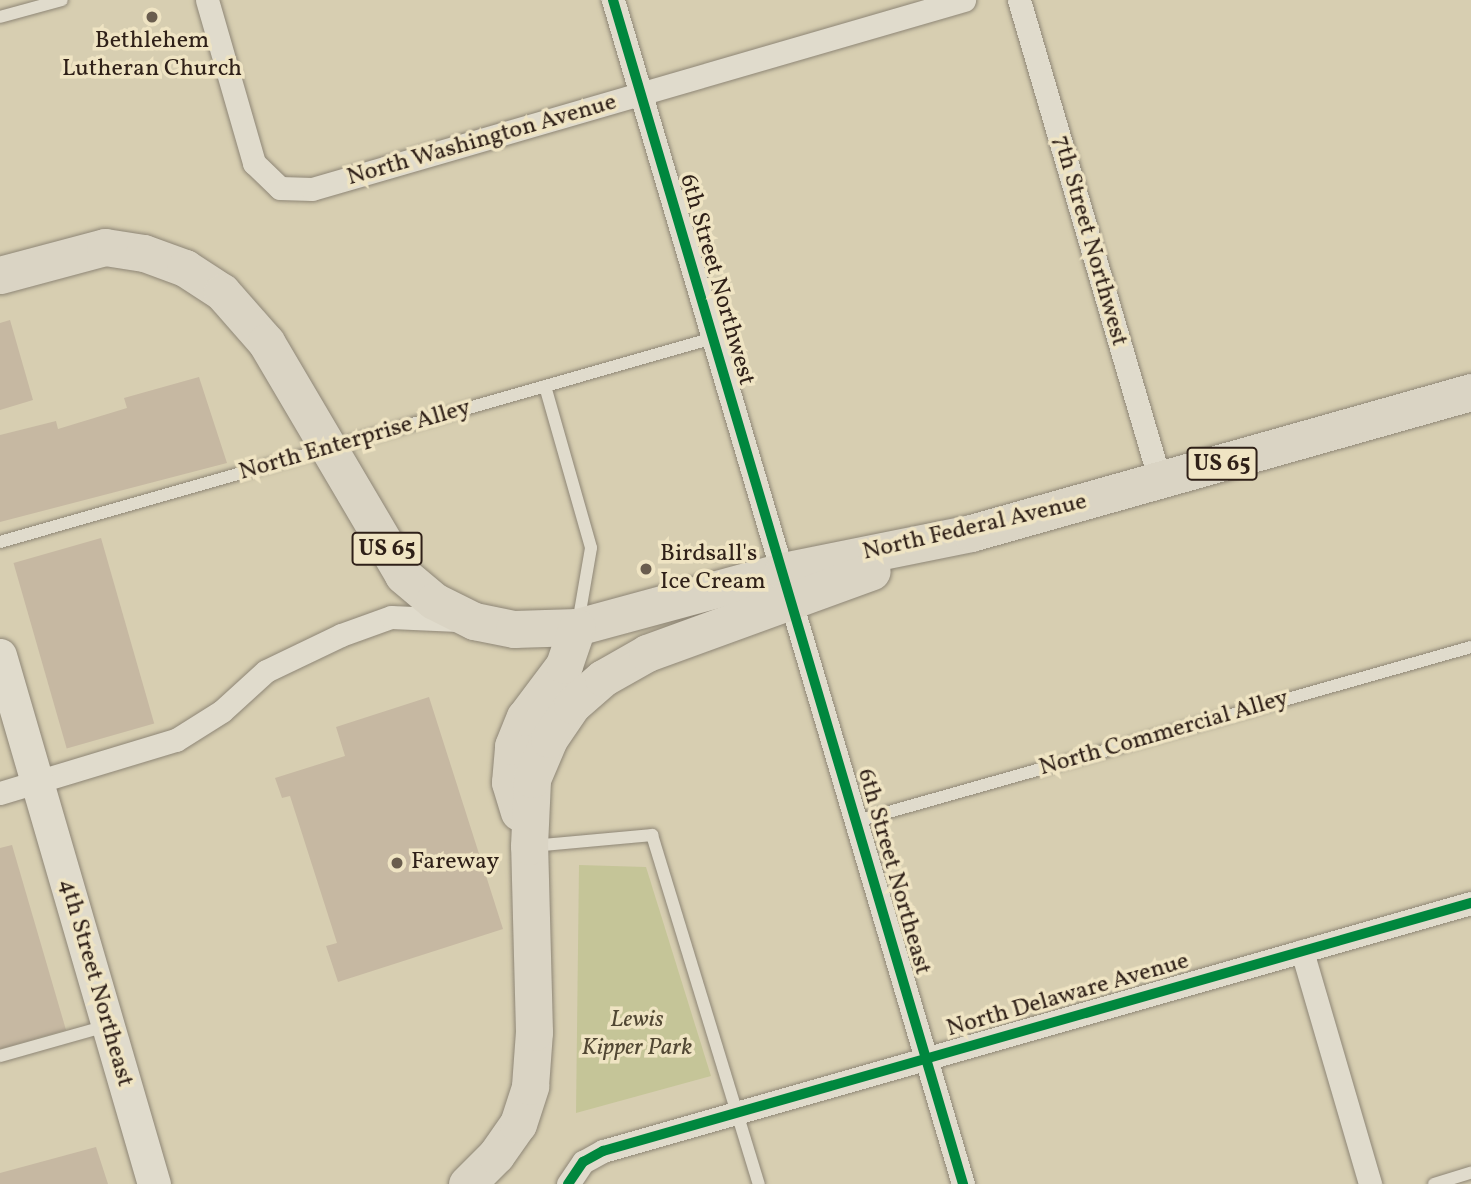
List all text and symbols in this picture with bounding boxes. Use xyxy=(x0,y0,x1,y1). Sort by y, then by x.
marker: Bethlehem Lutheran Church xyxy=(144,9,160,25)
place label: Bethlehem Lutheran Church xyxy=(62,28,242,84)
street label: North Washington Avenue xyxy=(344,89,620,193)
street label: 7th Street Northwest xyxy=(1045,132,1133,350)
street label: 6th Street Northwest xyxy=(672,171,760,389)
street label: North Enterprise Alley xyxy=(236,394,474,488)
road number: US 65 xyxy=(1185,445,1259,484)
street label: North Federal Avenue xyxy=(860,488,1090,568)
road number: US 65 xyxy=(350,530,424,568)
place label: Birdsall's Ice Cream xyxy=(660,541,766,597)
marker: Birdsall's Ice Cream xyxy=(638,561,654,577)
street label: North Commercial Alley xyxy=(1036,685,1292,783)
street label: 6th Street Northeast xyxy=(850,766,936,978)
place label: Fareway xyxy=(411,849,499,877)
marker: Fareway xyxy=(389,855,405,871)
street label: 4th Street Northeast xyxy=(52,876,138,1090)
street label: North Delaware Avenue xyxy=(944,948,1192,1044)
park label: Lewis Kipper Park xyxy=(582,1007,692,1063)

